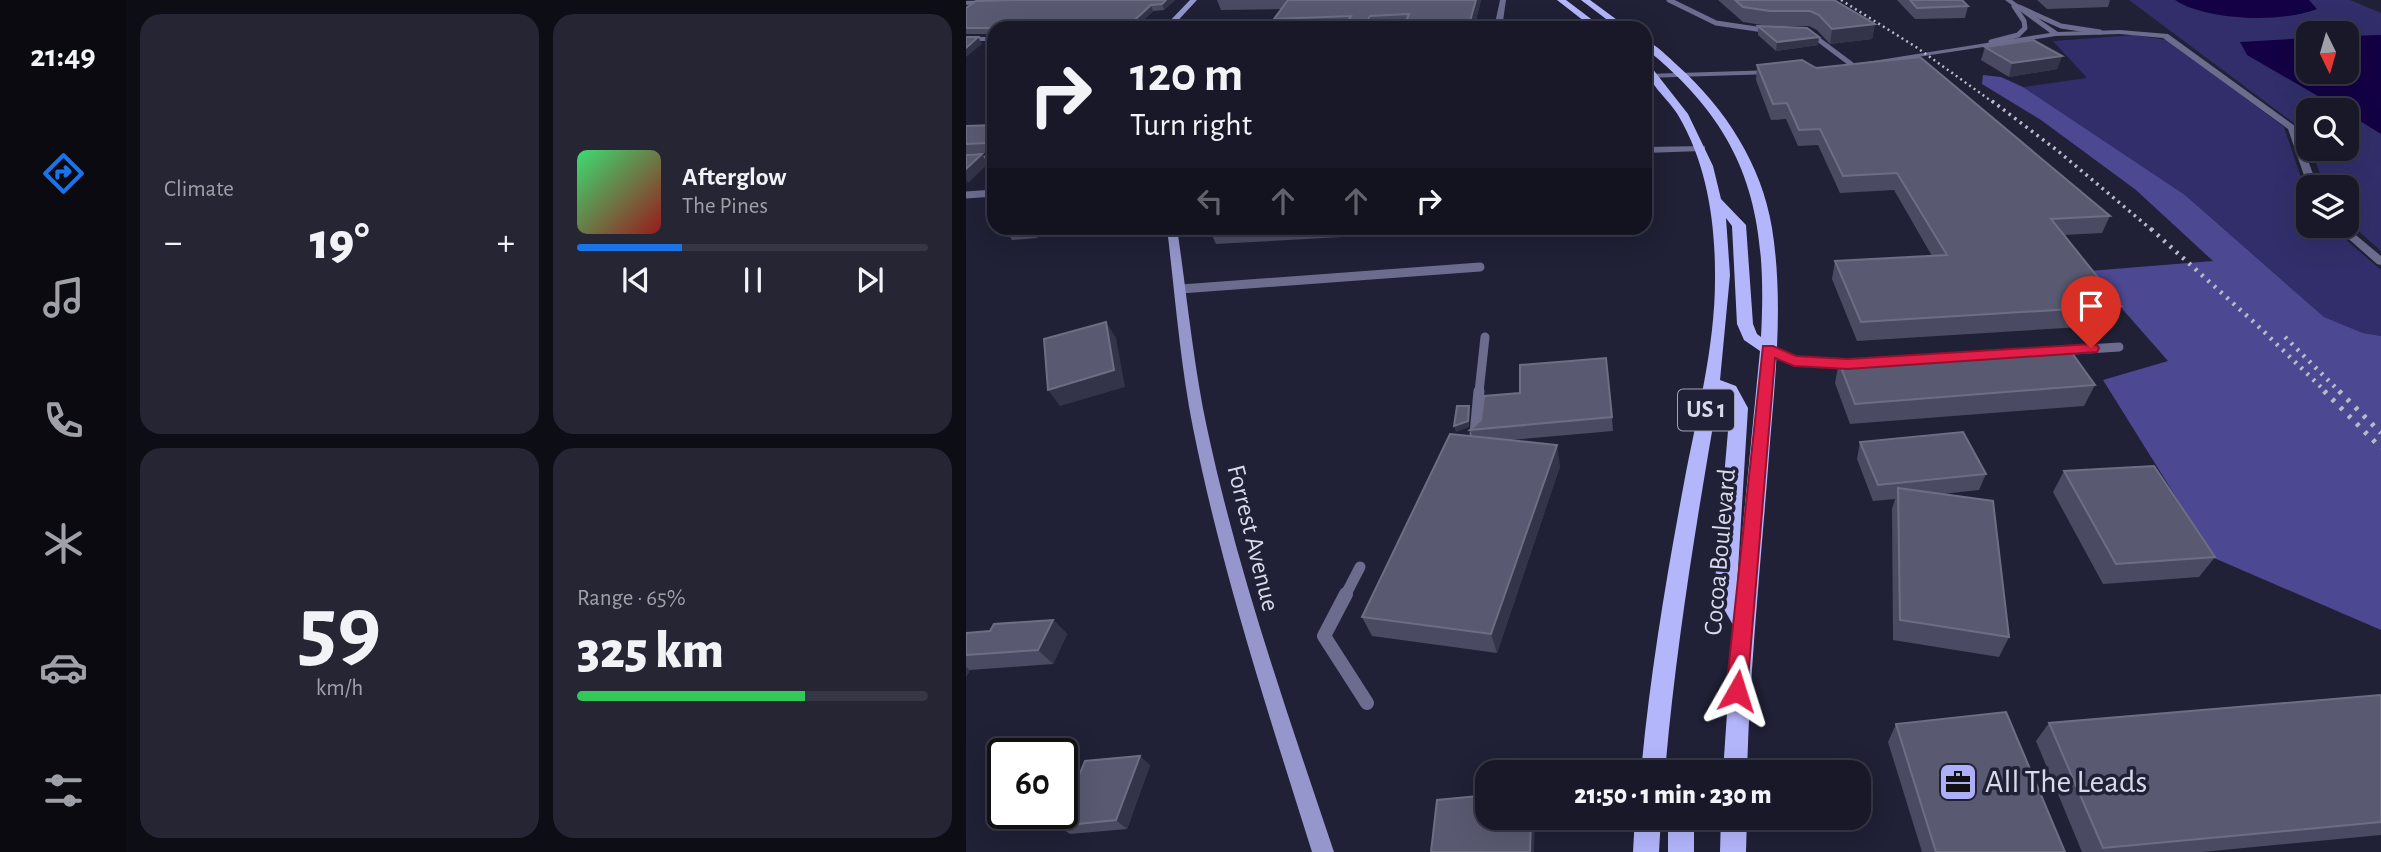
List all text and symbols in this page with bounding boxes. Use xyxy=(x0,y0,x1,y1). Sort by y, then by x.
north arrow xyxy=(2296,21,2359,84)
map controls xyxy=(2296,21,2359,238)
text: 21:49 xyxy=(30,40,96,72)
icon: right xyxy=(1015,49,1106,140)
text: 120 m xyxy=(1130,51,1243,100)
button: search xyxy=(2296,98,2359,161)
text: Turn right xyxy=(1130,109,1252,141)
icon: directions xyxy=(39,149,88,198)
text: Afterglow xyxy=(682,164,786,190)
button: layers xyxy=(2296,175,2359,238)
text: Climate xyxy=(164,178,234,201)
icon: left xyxy=(1191,182,1229,220)
icon: ahead xyxy=(1264,182,1302,220)
icon: ahead xyxy=(1337,182,1375,220)
icon: right xyxy=(1410,182,1448,220)
text: The Pines xyxy=(682,195,768,218)
text: 19° xyxy=(310,216,369,268)
text: − xyxy=(164,224,182,262)
text: + xyxy=(497,224,515,262)
icon: previous xyxy=(617,261,655,299)
icon: pause xyxy=(734,261,772,299)
icon: next xyxy=(851,261,889,299)
icon: music xyxy=(39,273,88,322)
pin xyxy=(2061,276,2121,348)
icon: arrive xyxy=(2072,287,2110,325)
road number: US 1 xyxy=(1678,390,1734,430)
icon: phone xyxy=(39,396,88,445)
street label: Forrest Avenue xyxy=(1222,462,1284,614)
street label: Cocoa Boulevard xyxy=(1700,468,1740,636)
icon: climate xyxy=(39,519,88,568)
text: 59 xyxy=(298,584,381,675)
text: Range · 65% xyxy=(577,587,686,610)
text: 325 km xyxy=(577,625,724,677)
icon: car xyxy=(39,643,88,692)
position arrow xyxy=(1700,654,1774,728)
text: km/h xyxy=(316,677,363,700)
speed limit sign: 60 xyxy=(987,738,1078,829)
office icon: All The Leads xyxy=(1937,761,1979,803)
icon: filters xyxy=(39,766,88,815)
place label: All The Leads xyxy=(1985,766,2147,798)
text: 21:50 · 1 min · 230 m xyxy=(1574,782,1772,808)

